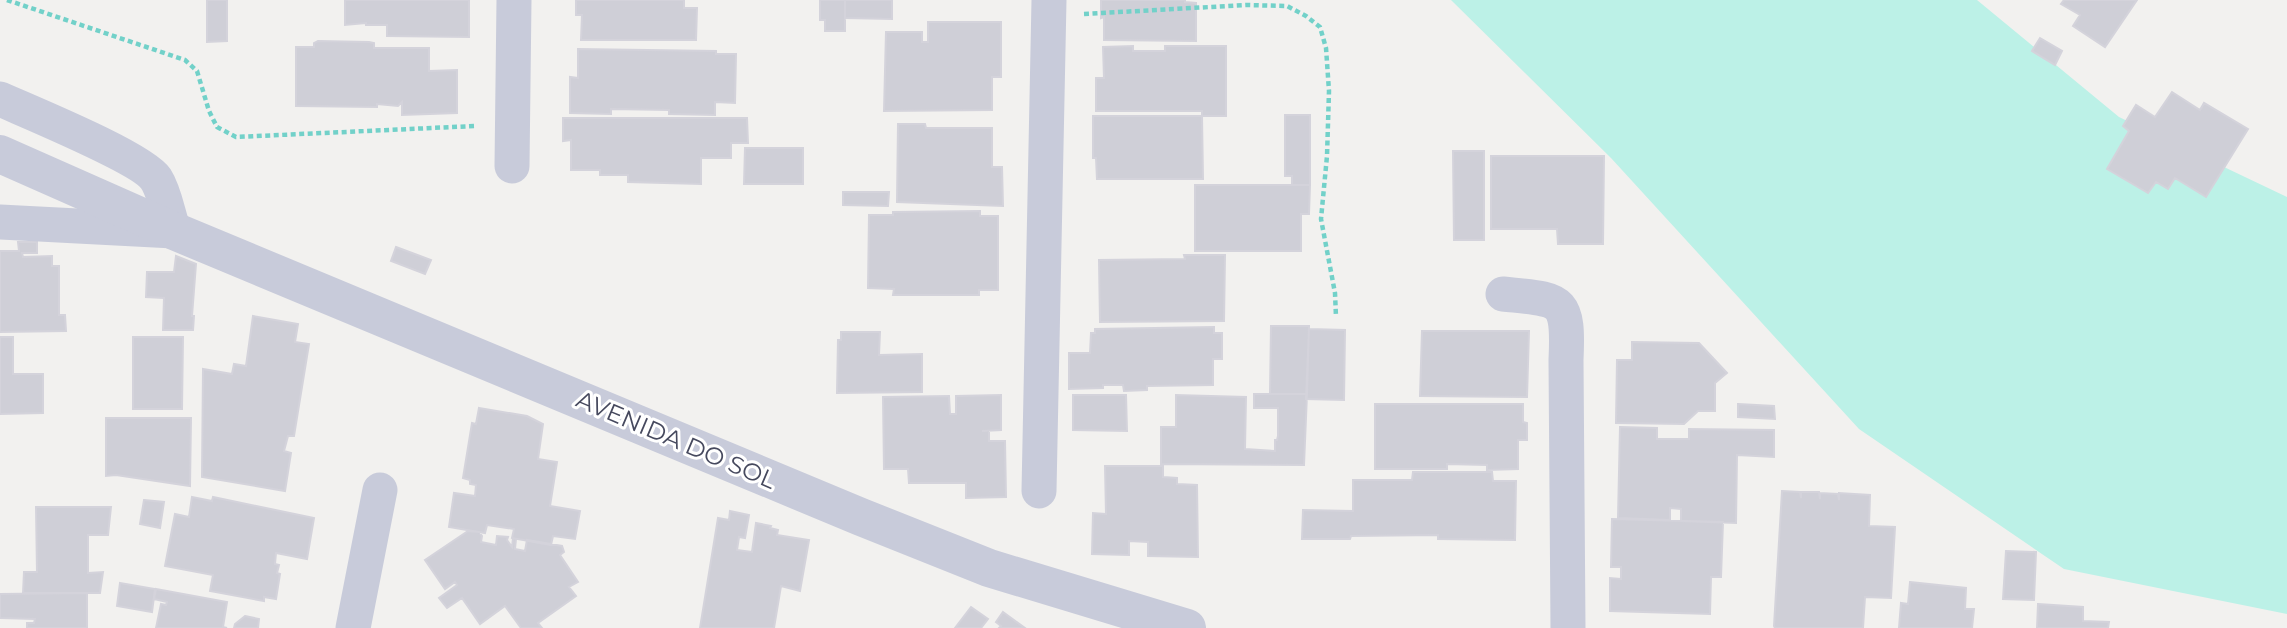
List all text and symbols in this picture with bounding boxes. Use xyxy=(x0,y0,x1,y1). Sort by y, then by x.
street label: AVENIDA DO SOL xyxy=(572,384,780,495)

